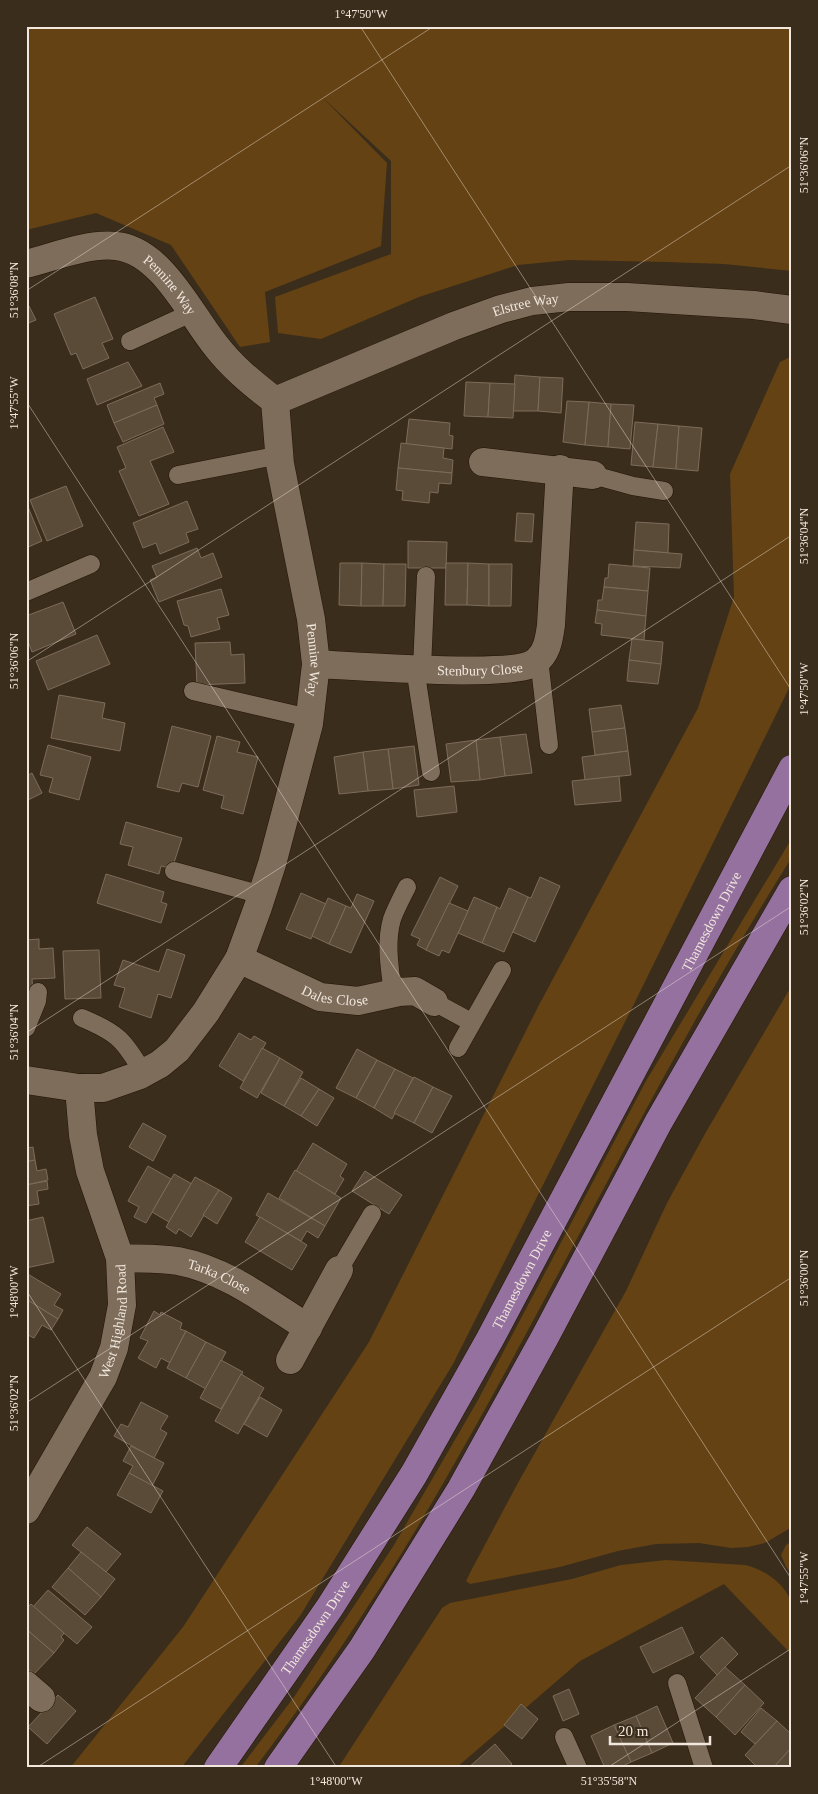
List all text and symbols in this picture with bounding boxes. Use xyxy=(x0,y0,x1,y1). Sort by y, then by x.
text: 1°47'50"W xyxy=(334,7,388,21)
text: 51°36'06"N xyxy=(797,136,811,193)
street label: Pennine Way xyxy=(140,252,199,318)
text: 51°36'08"N xyxy=(7,261,21,318)
street label: Elstree Way xyxy=(490,291,559,320)
text: 1°47'55"W xyxy=(7,376,21,430)
text: 51°36'04"N xyxy=(797,507,811,564)
street label: Pennine Way xyxy=(304,622,323,697)
text: 51°36'06"N xyxy=(7,632,21,689)
street label: Stenbury Close xyxy=(437,660,524,678)
text: 1°47'50"W xyxy=(797,662,811,716)
street label: Thamesdown Drive xyxy=(679,869,744,974)
text: 51°36'02"N xyxy=(797,878,811,935)
street label: Dales Close xyxy=(299,983,369,1009)
text: 51°36'04"N xyxy=(7,1003,21,1060)
street label: Thamesdown Drive xyxy=(490,1227,555,1332)
text: 51°36'00"N xyxy=(797,1249,811,1306)
street label: Tarka Close xyxy=(186,1256,253,1297)
street label: West Highland Road xyxy=(96,1264,130,1381)
text: 1°48'00"W xyxy=(7,1265,21,1319)
text: 51°36'02"N xyxy=(7,1374,21,1431)
text: 1°47'55"W xyxy=(797,1551,811,1605)
street label: Thamesdown Drive xyxy=(278,1578,353,1678)
scale bar xyxy=(610,1714,710,1746)
text: 20 m xyxy=(618,1723,649,1739)
text: 1°48'00"W xyxy=(309,1774,363,1788)
text: 51°35'58"N xyxy=(581,1774,638,1788)

